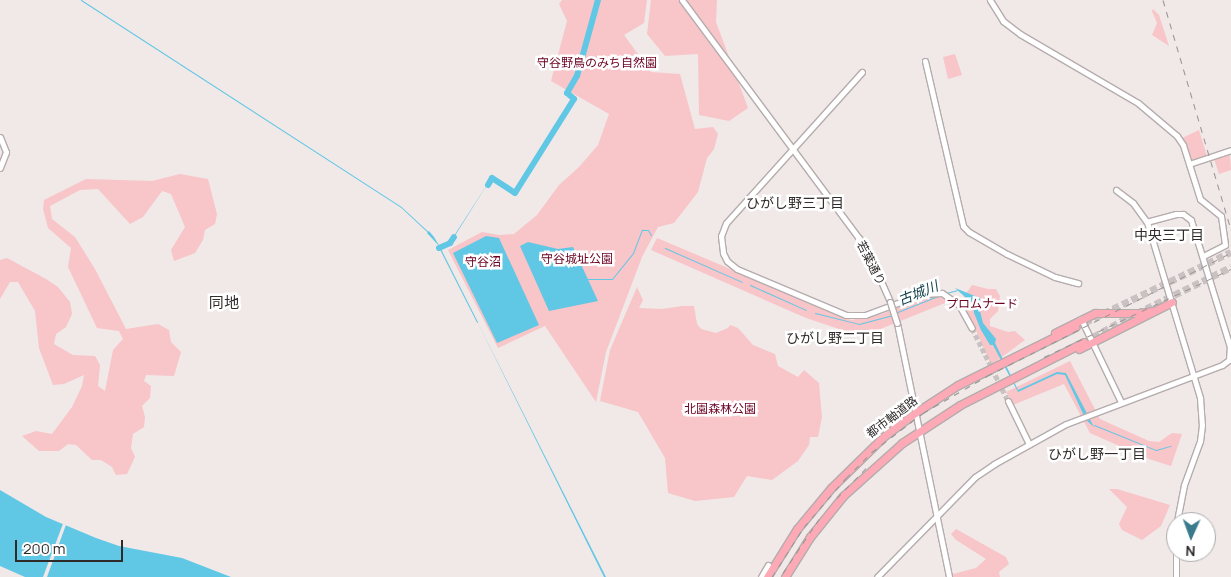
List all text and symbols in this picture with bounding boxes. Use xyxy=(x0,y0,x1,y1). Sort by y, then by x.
park label: 守谷野鳥のみち自然園 xyxy=(537,56,657,70)
district label: ひがし野三丁目 xyxy=(746,195,844,211)
district label: 中央三丁目 xyxy=(1134,227,1204,243)
street label: 若葉通り xyxy=(854,238,888,288)
park label: 守谷城址公園 xyxy=(541,252,613,266)
park label: 守谷沼 xyxy=(465,255,501,269)
water label: 古城川 xyxy=(895,277,941,309)
district label: 同地 xyxy=(209,294,239,312)
park label: プロムナード xyxy=(946,297,1018,311)
district label: ひがし野二丁目 xyxy=(786,330,884,346)
street label: 都市軸道路 xyxy=(864,393,920,441)
park label: 北園森林公園 xyxy=(684,402,756,416)
district label: ひがし野一丁目 xyxy=(1048,446,1146,462)
north arrow xyxy=(1166,512,1216,562)
scale bar xyxy=(18,530,125,562)
text: 200 m xyxy=(23,538,66,559)
text: N xyxy=(1185,542,1196,561)

